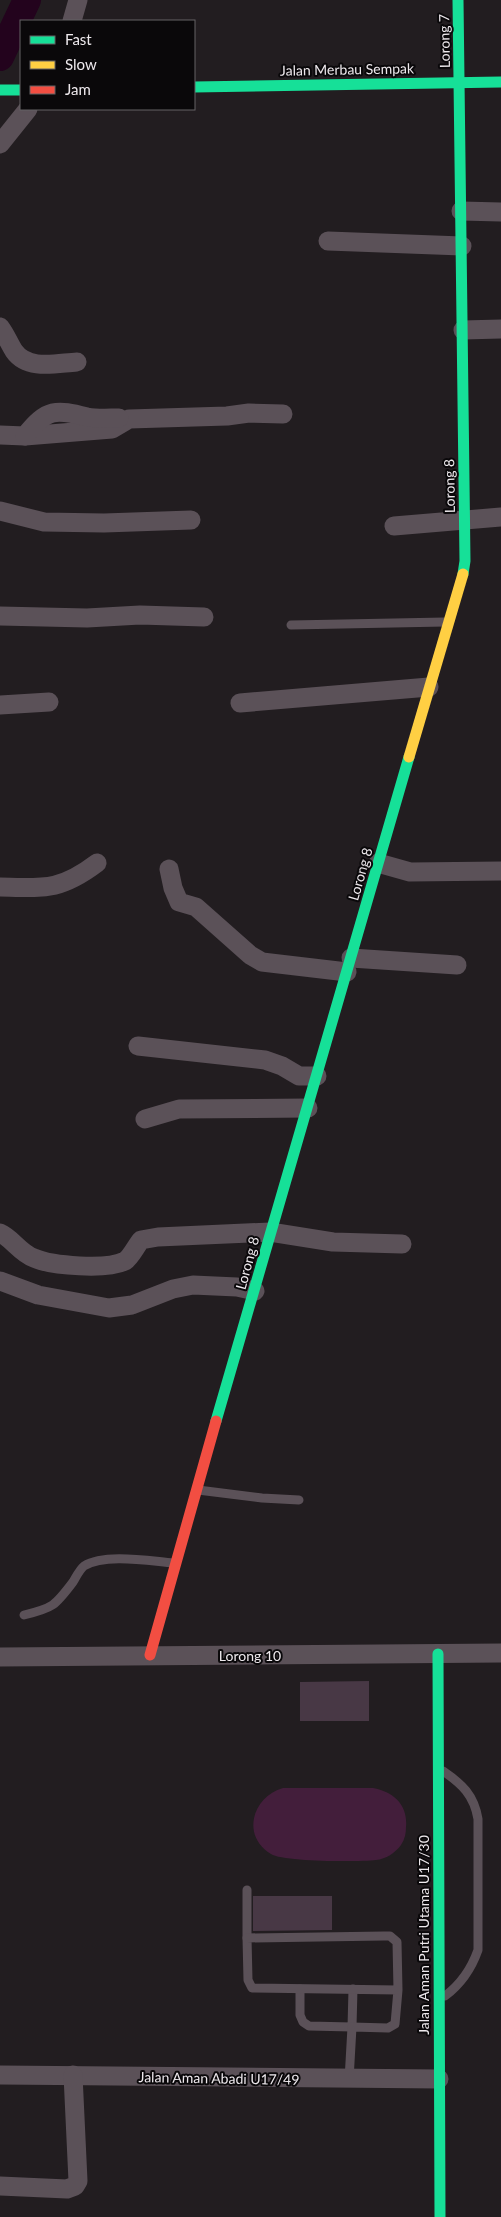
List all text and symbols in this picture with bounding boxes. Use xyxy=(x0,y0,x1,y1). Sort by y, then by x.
street label: Lorong 7 xyxy=(435,14,453,68)
legend xyxy=(20,20,195,110)
text: Fast xyxy=(65,30,92,48)
text: Slow xyxy=(65,55,97,73)
street label: Jalan Merbau Sempak xyxy=(280,59,415,79)
text: Jam xyxy=(65,80,91,98)
street label: Lorong 8 xyxy=(440,459,458,513)
street label: Lorong 8 xyxy=(344,846,376,902)
street label: Lorong 8 xyxy=(232,1235,262,1291)
street label: Lorong 10 xyxy=(219,1647,281,1664)
street label: Jalan Aman Putri Utama U17/30 xyxy=(415,1835,432,2035)
street label: Jalan Aman Abadi U17/49 xyxy=(138,2068,300,2088)

